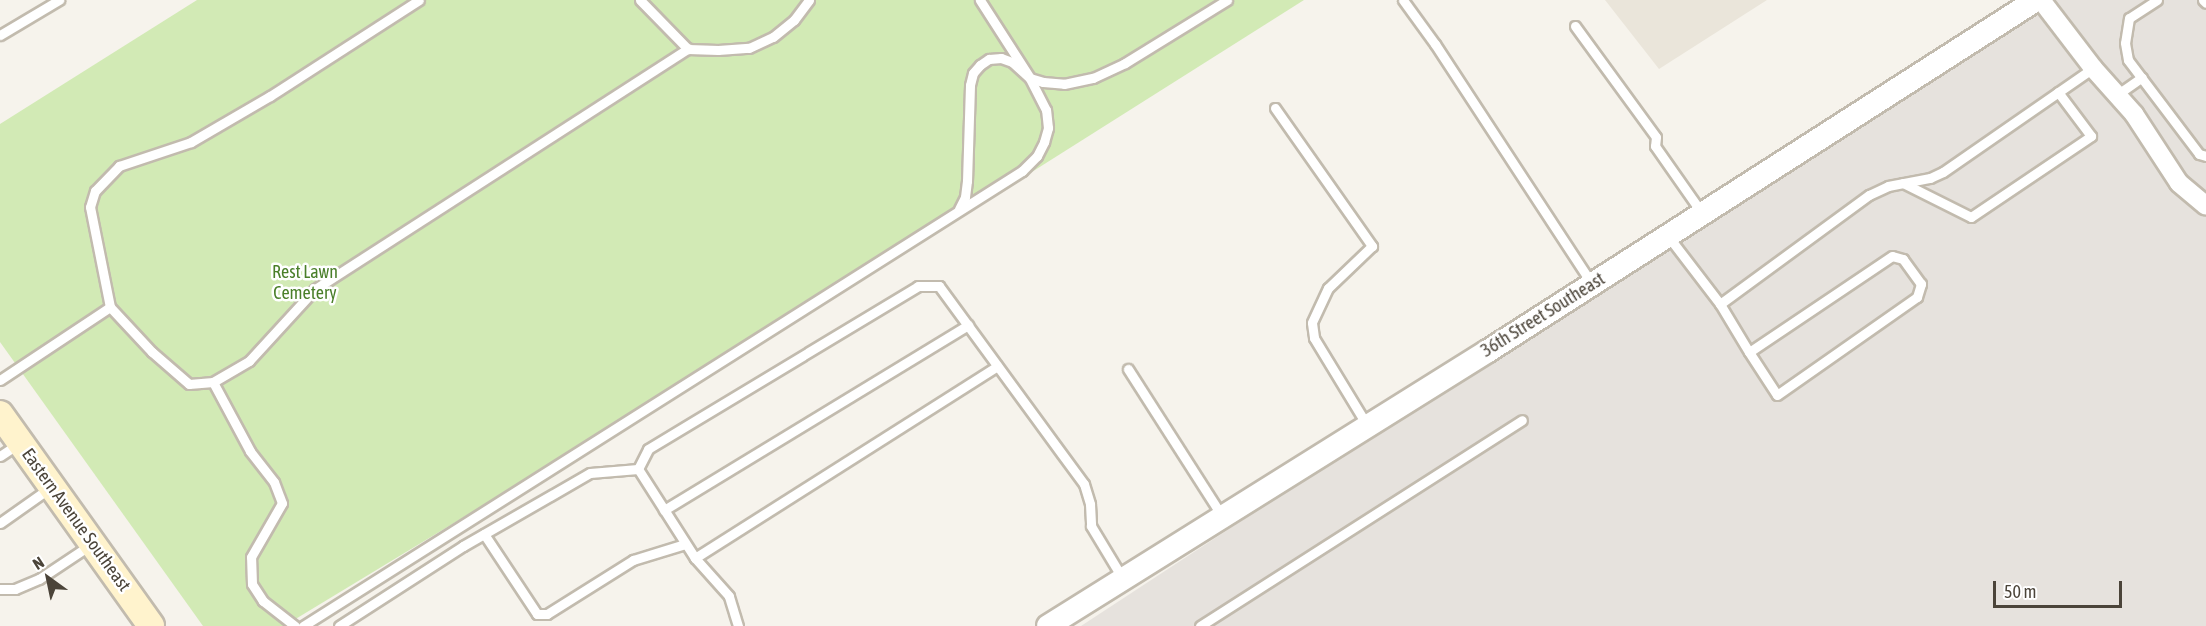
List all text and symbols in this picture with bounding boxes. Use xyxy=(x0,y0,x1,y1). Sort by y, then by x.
park label: Rest Lawn Cemetery xyxy=(272,262,338,304)
street label: 36th Street Southeast xyxy=(1477,268,1609,362)
street label: Eastern Avenue Southeast xyxy=(17,444,135,596)
north arrow xyxy=(18,548,78,608)
text: N xyxy=(29,553,47,573)
scale bar xyxy=(1996,569,2125,607)
text: 50 m xyxy=(2004,581,2036,602)

